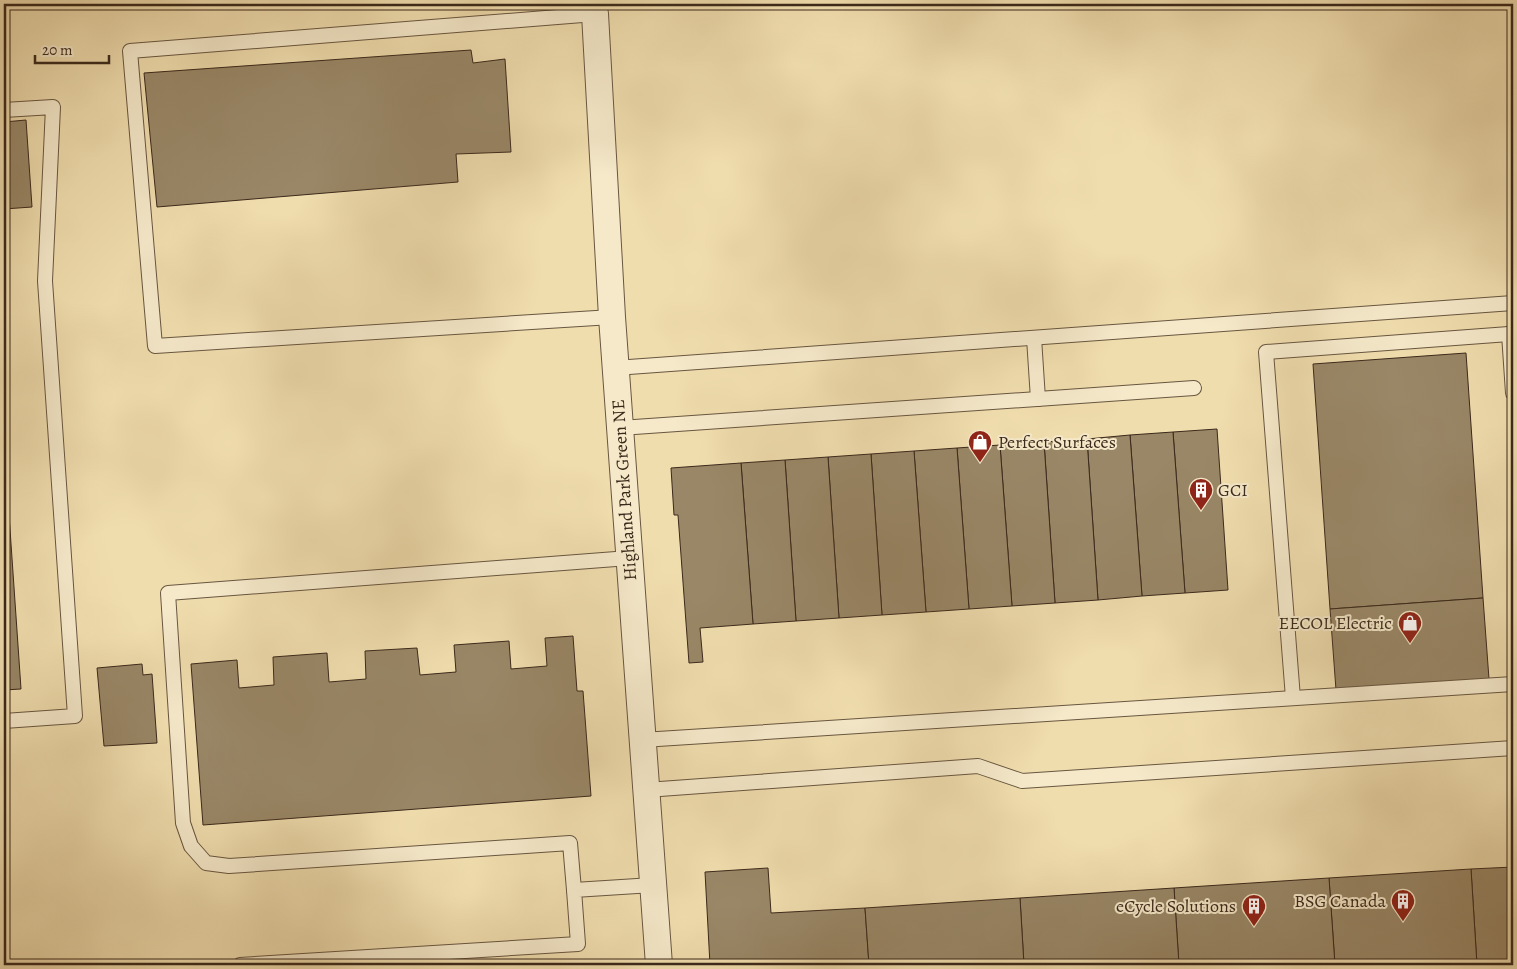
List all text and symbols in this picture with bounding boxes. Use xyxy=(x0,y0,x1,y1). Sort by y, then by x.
scale bar xyxy=(35,32,109,64)
text: 20 m xyxy=(42,40,73,60)
street label: Highland Park Green NE xyxy=(606,398,642,582)
shop icon: Perfect Surfaces xyxy=(967,429,993,463)
place label: Perfect Surfaces xyxy=(998,430,1116,454)
building icon: GCI xyxy=(1188,477,1214,511)
place label: GCI xyxy=(1218,478,1248,502)
shop icon: EECOL Electric xyxy=(1397,610,1423,644)
place label: EECOL Electric xyxy=(1279,611,1392,635)
building icon: BSG Canada xyxy=(1390,888,1416,922)
place label: BSG Canada xyxy=(1294,889,1387,913)
building icon: eCycle Solutions xyxy=(1241,893,1267,927)
place label: eCycle Solutions xyxy=(1116,894,1236,918)

